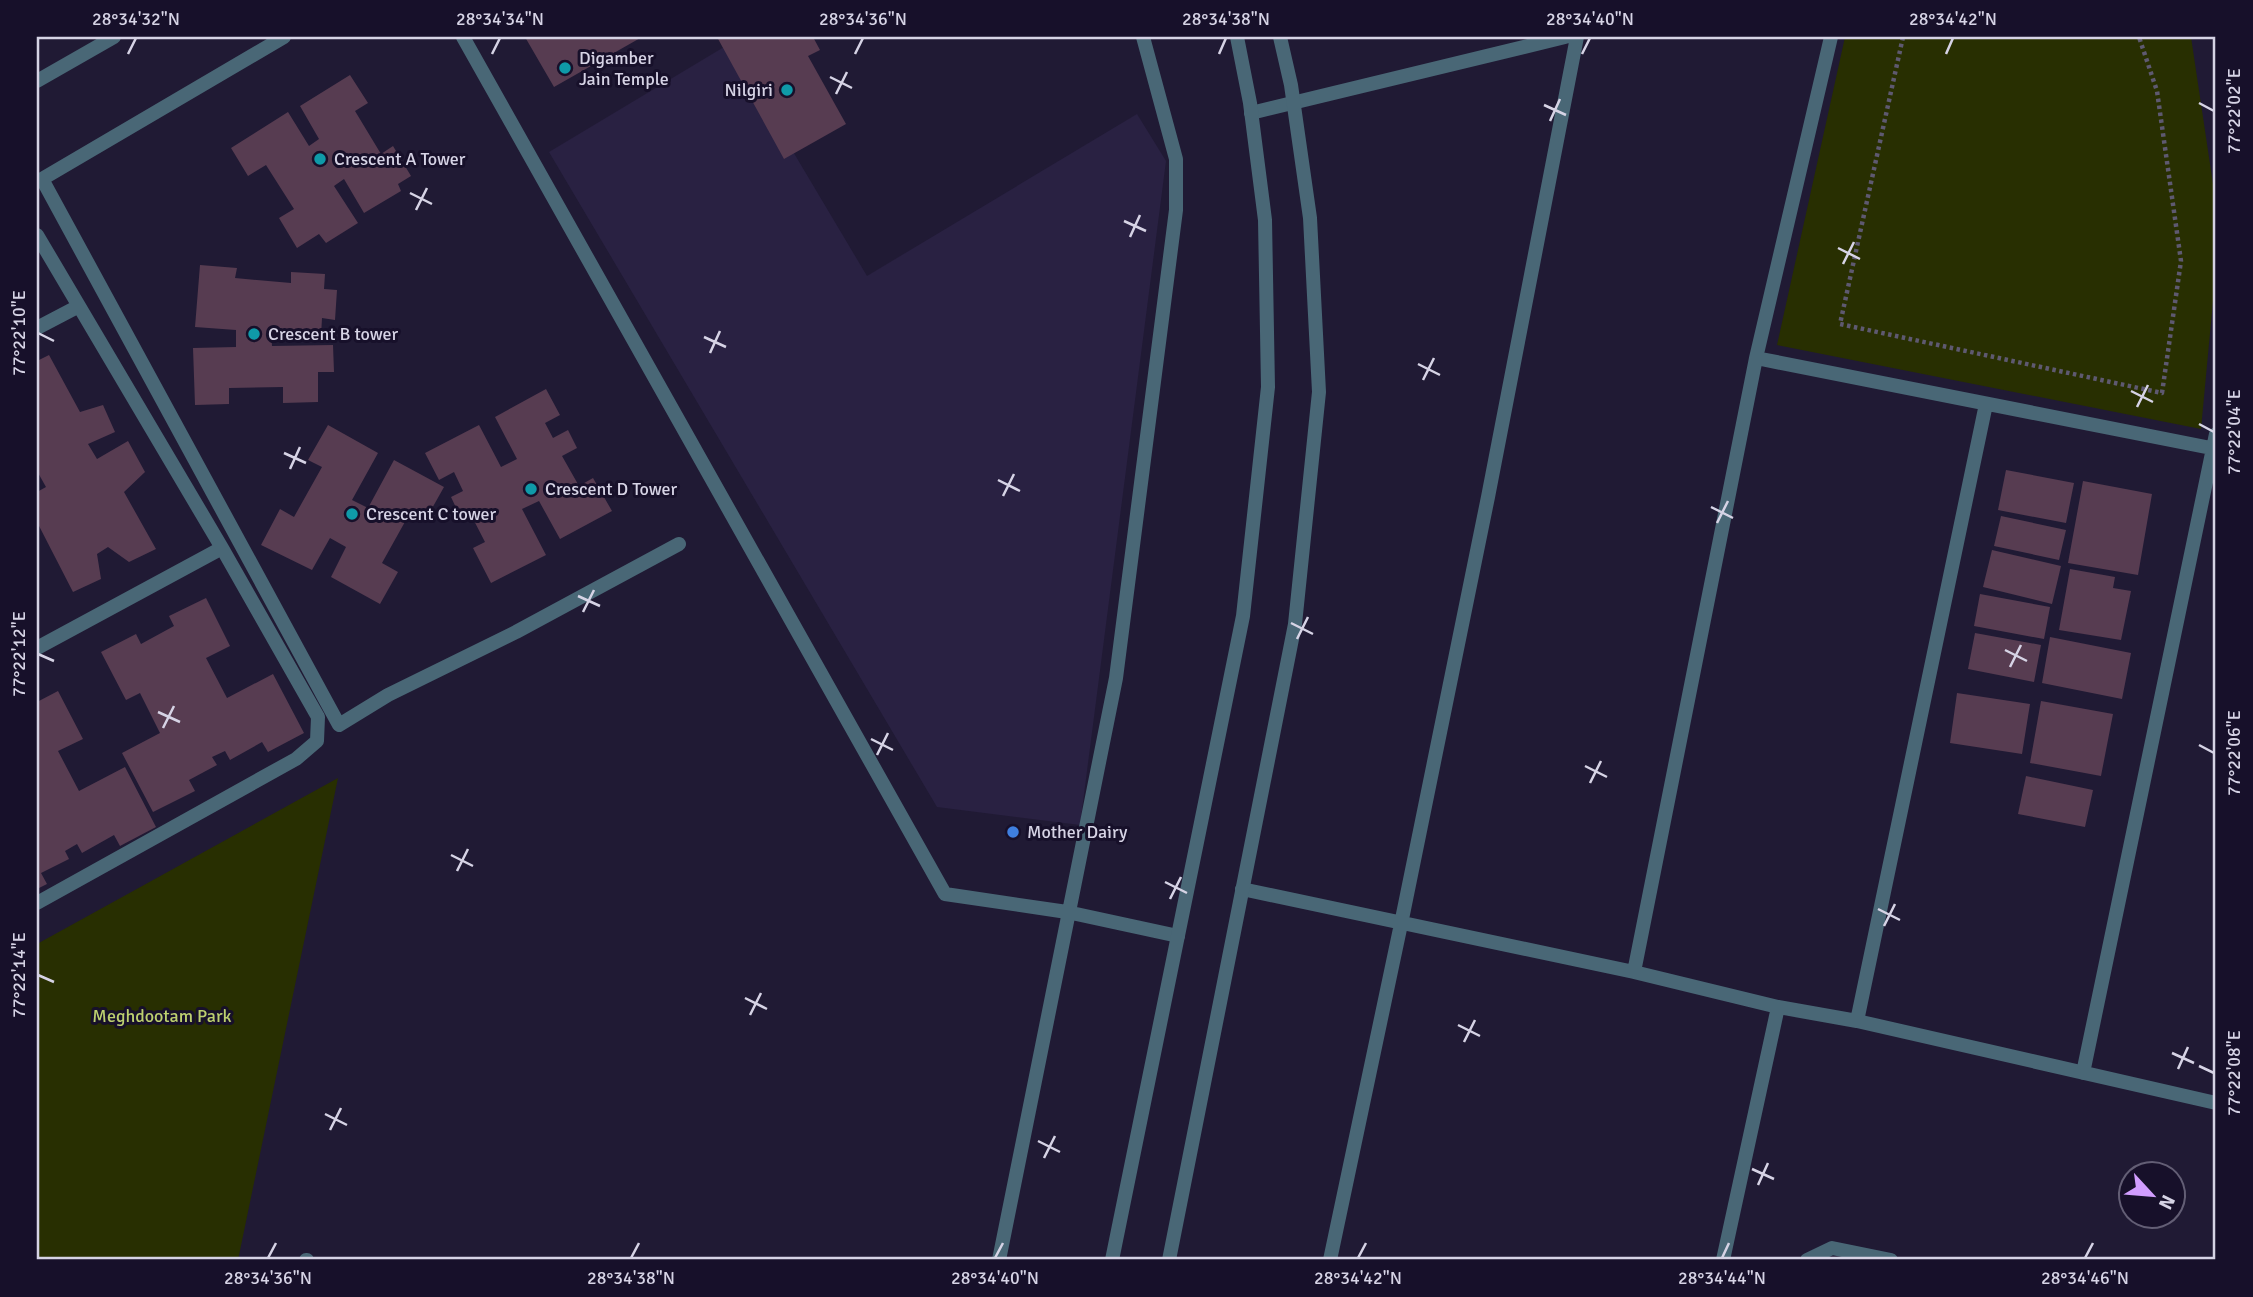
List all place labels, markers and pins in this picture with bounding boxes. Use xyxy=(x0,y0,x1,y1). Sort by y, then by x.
place label: Digamber Jain Temple xyxy=(579,47,669,90)
marker: Digamber Jain Temple xyxy=(557,60,573,76)
place label: Nilgiri xyxy=(725,79,773,101)
marker: Nilgiri xyxy=(779,82,795,98)
place label: Crescent A Tower xyxy=(334,148,466,170)
marker: Crescent A Tower xyxy=(312,151,328,167)
place label: Crescent B tower xyxy=(268,323,398,345)
marker: Crescent B tower xyxy=(246,326,262,342)
place label: Crescent D Tower xyxy=(545,478,677,500)
marker: Crescent D Tower xyxy=(523,481,539,497)
place label: Crescent C tower xyxy=(366,503,496,525)
marker: Crescent C tower xyxy=(344,506,360,522)
place label: Mother Dairy xyxy=(1027,821,1128,843)
marker: Mother Dairy xyxy=(1005,824,1021,840)

